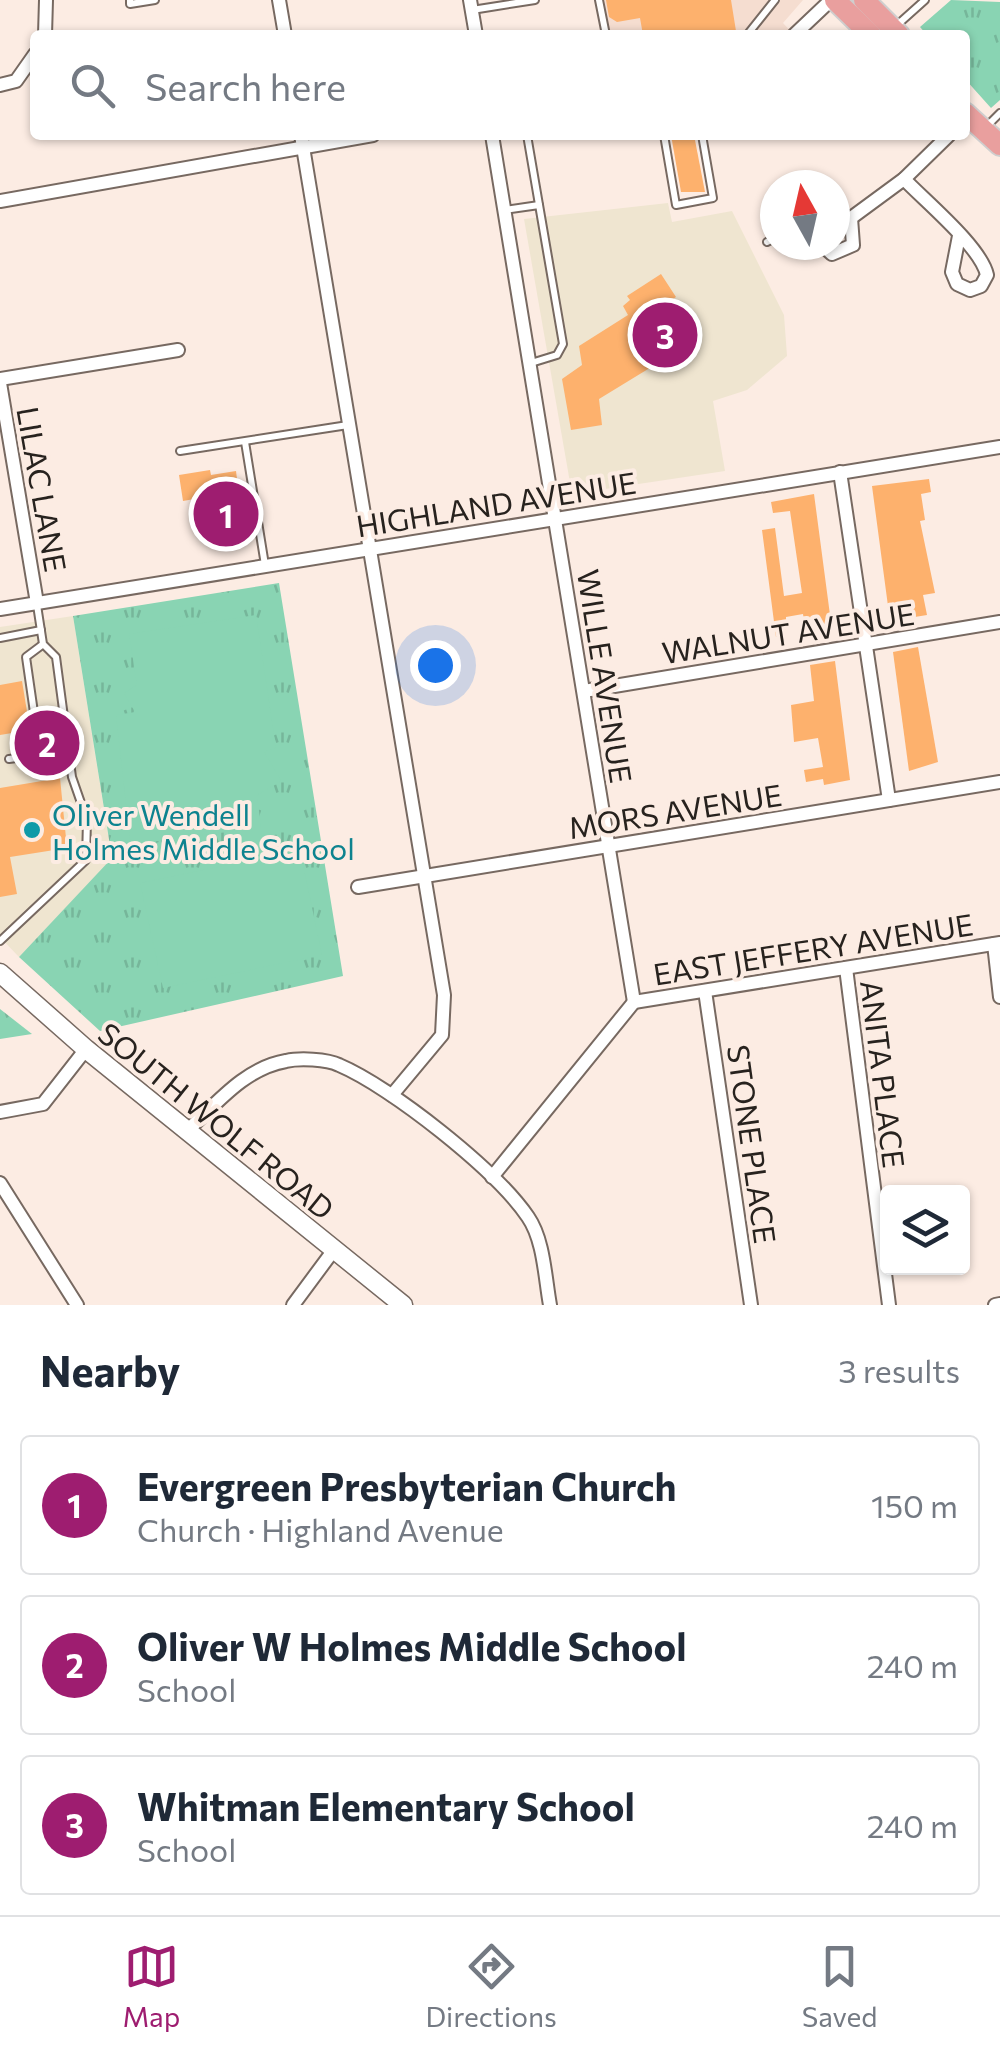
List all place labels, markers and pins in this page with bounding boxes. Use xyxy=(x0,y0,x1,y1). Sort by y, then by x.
pin: 3 xyxy=(632,298,698,372)
pin: 1 xyxy=(194,476,258,552)
pin: 2 xyxy=(15,706,80,780)
place label: Oliver Wendell Holmes Middle School xyxy=(52,795,355,866)
marker: Oliver Wendell Holmes Middle School xyxy=(21,819,43,841)

